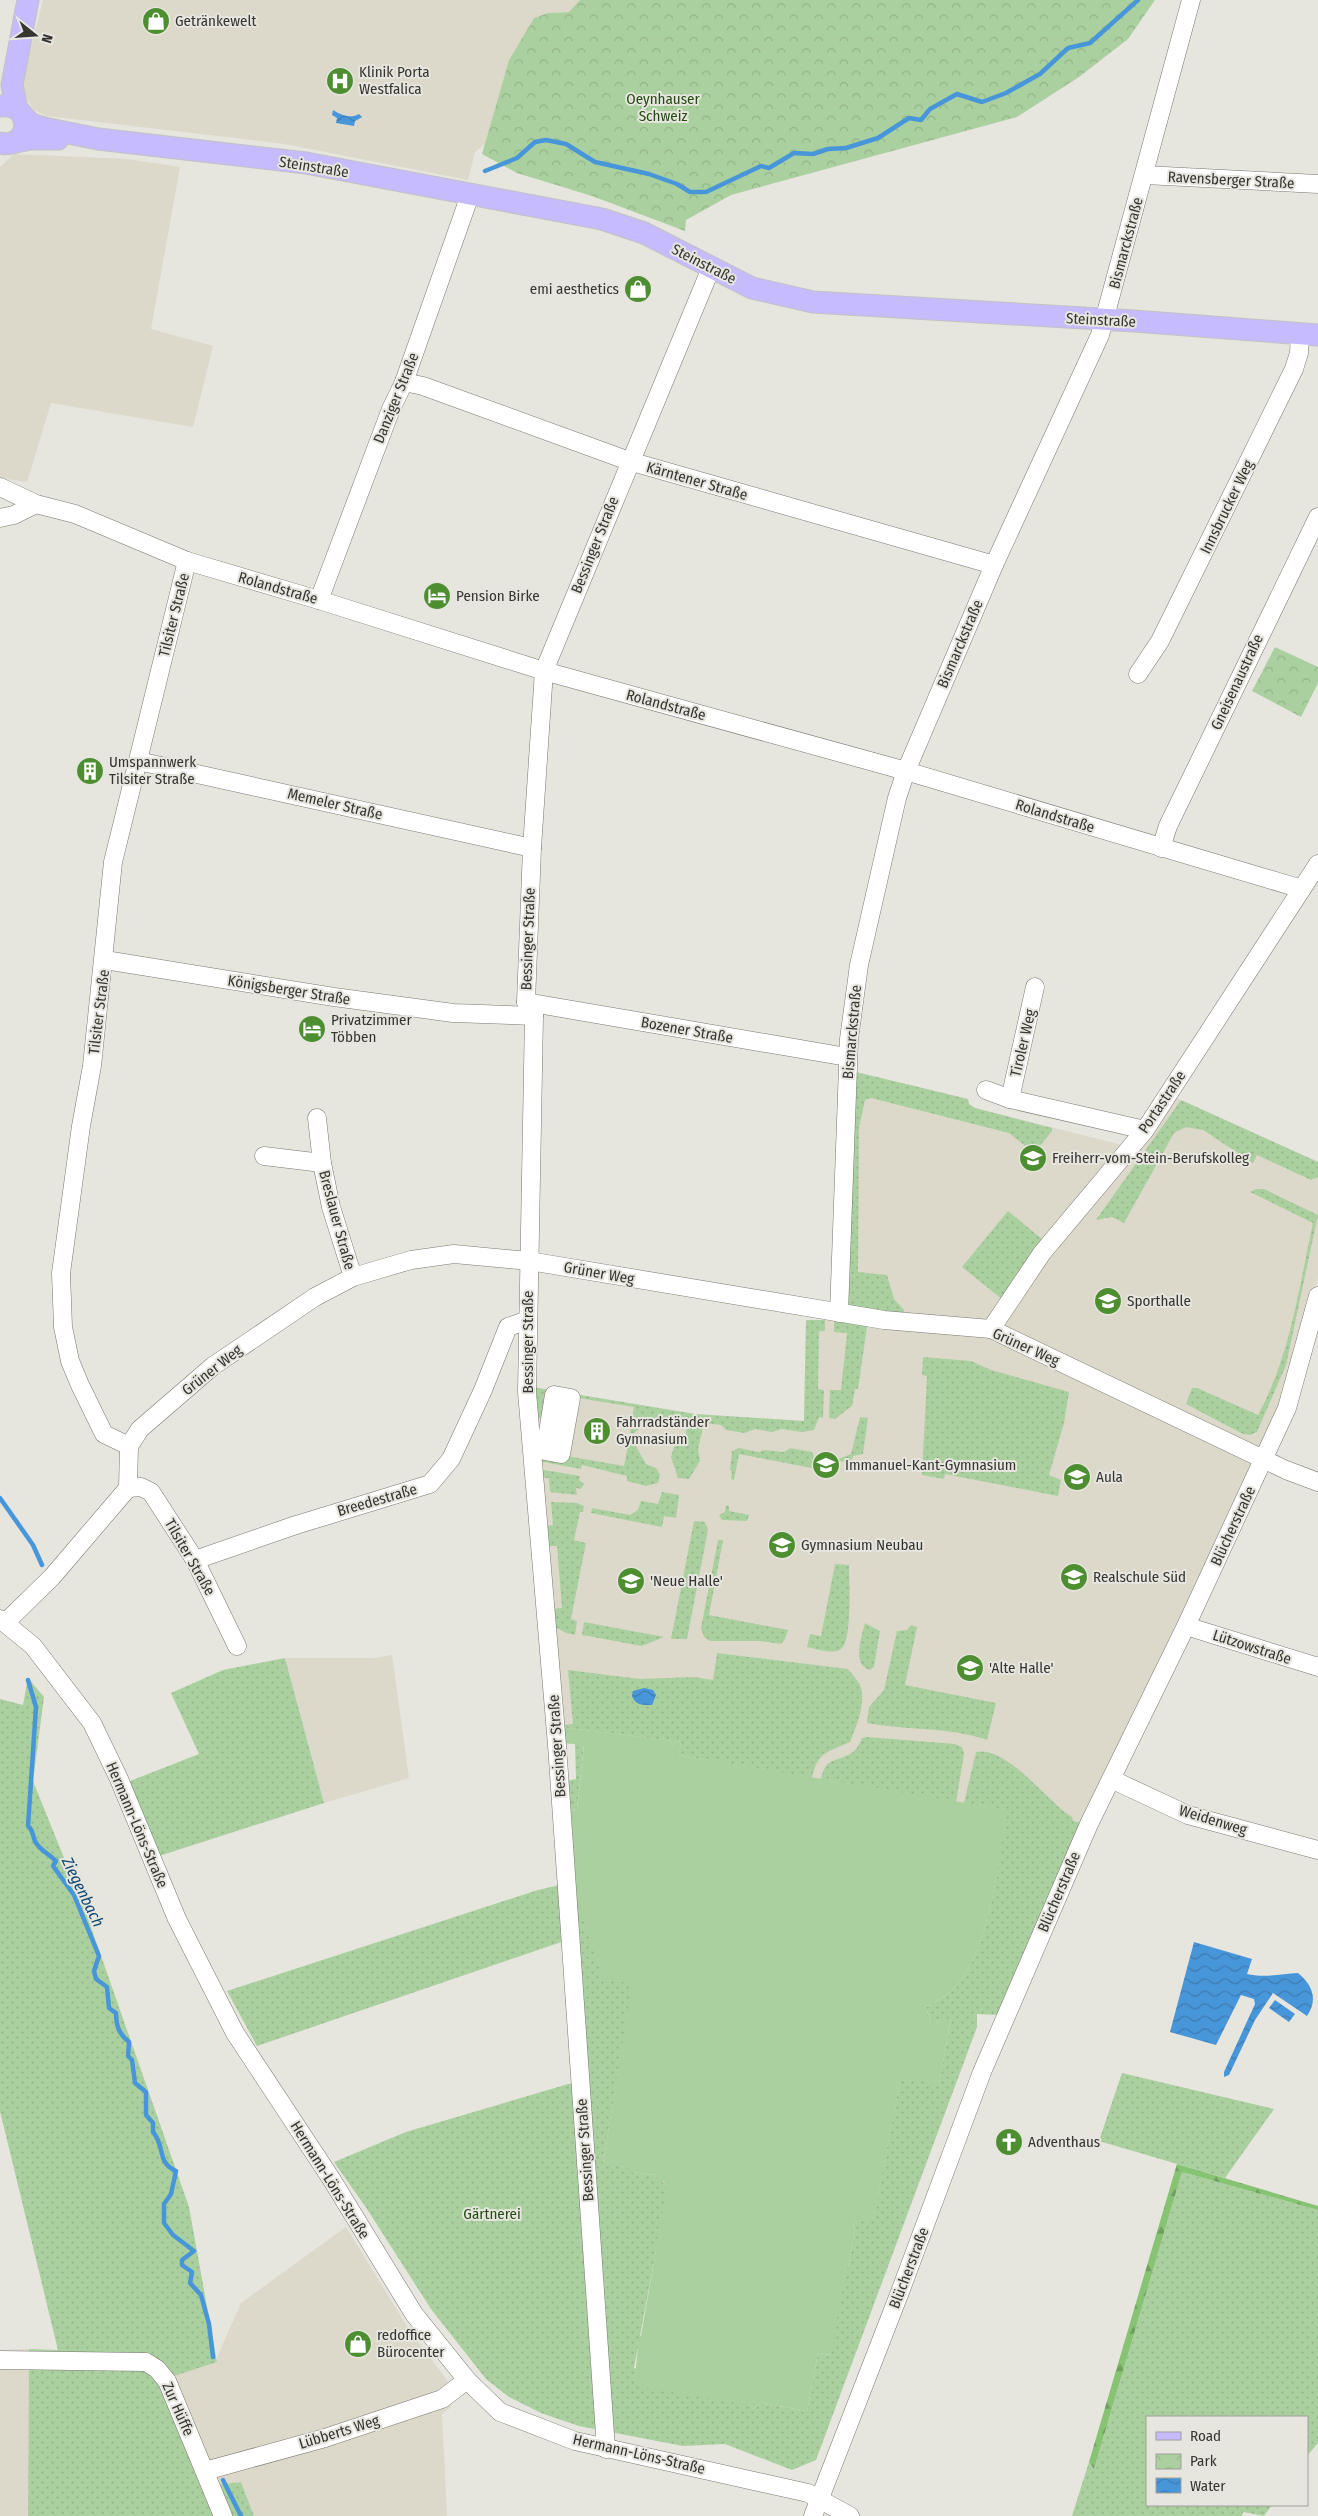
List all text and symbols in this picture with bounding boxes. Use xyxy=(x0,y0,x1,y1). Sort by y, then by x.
shop icon: Getränkewelt xyxy=(141,6,171,36)
north arrow xyxy=(10,10,60,60)
place label: Getränkewelt xyxy=(175,12,256,30)
text: N xyxy=(38,32,56,45)
place label: Klinik Porta Westfalica xyxy=(359,63,430,98)
hospital icon: Klinik Porta Westfalica xyxy=(325,66,355,96)
park label: Oeynhauser Schweiz xyxy=(626,90,701,125)
street label: Steinstraße xyxy=(278,153,350,181)
street label: Ravensberger Straße xyxy=(1167,168,1295,192)
street label: Bismarckstraße xyxy=(1105,195,1147,291)
street label: Steinstraße xyxy=(669,240,739,288)
shop icon: emi aesthetics xyxy=(623,274,653,304)
place label: emi aesthetics xyxy=(530,280,619,298)
street label: Steinstraße xyxy=(1066,309,1136,331)
street label: Danziger Straße xyxy=(370,350,422,446)
street label: Innsbrucker Weg xyxy=(1197,457,1257,557)
street label: Kärntener Straße xyxy=(644,458,750,504)
street label: Bessinger Straße xyxy=(567,494,623,596)
street label: Rolandstraße xyxy=(236,568,320,608)
street label: Tilsiter Straße xyxy=(155,571,193,659)
hotel icon: Pension Birke xyxy=(422,581,452,611)
place label: Pension Birke xyxy=(456,587,540,605)
street label: Bismarckstraße xyxy=(933,597,987,691)
street label: Gneisenaustraße xyxy=(1207,631,1267,733)
street label: Rolandstraße xyxy=(624,686,708,724)
place label: Umspannwerk Tilsiter Straße xyxy=(109,753,196,788)
building icon: Umspannwerk Tilsiter Straße xyxy=(75,756,105,786)
street label: Memeler Straße xyxy=(286,784,384,824)
street label: Rolandstraße xyxy=(1013,795,1097,837)
street label: Bessinger Straße xyxy=(517,887,539,991)
street label: Tilsiter Straße xyxy=(85,968,113,1056)
street label: Königsberger Straße xyxy=(226,971,352,1009)
street label: Bismarckstraße xyxy=(839,984,865,1080)
street label: Tiroler Weg xyxy=(1006,1007,1040,1079)
place label: Privatzimmer Többen xyxy=(331,1011,412,1046)
street label: Bozener Straße xyxy=(640,1013,734,1047)
hotel icon: Privatzimmer Többen xyxy=(297,1014,327,1044)
street label: Portastraße xyxy=(1135,1067,1189,1137)
school or university icon: Freiherr-vom-Stein-Berufskolleg xyxy=(1018,1143,1048,1173)
place label: Freiherr-vom-Stein-Berufskolleg xyxy=(1052,1149,1249,1167)
street label: Breslauer Straße xyxy=(315,1168,359,1272)
street label: Grüner Weg xyxy=(562,1258,636,1288)
school or university icon: Sporthalle xyxy=(1093,1286,1123,1316)
street label: Bessinger Straße xyxy=(519,1291,537,1393)
place label: Sporthalle xyxy=(1127,1292,1191,1310)
street label: Grüner Weg xyxy=(990,1324,1062,1370)
street label: Grüner Weg xyxy=(178,1341,246,1399)
place label: Fahrradständer Gymnasium xyxy=(616,1413,710,1448)
building icon: Fahrradständer Gymnasium xyxy=(582,1416,612,1446)
school or university icon: Immanuel-Kant-Gymnasium xyxy=(811,1450,841,1480)
place label: Immanuel-Kant-Gymnasium xyxy=(845,1456,1016,1474)
school or university icon: Aula xyxy=(1062,1462,1092,1492)
place label: Aula xyxy=(1096,1468,1123,1486)
street label: Breedestraße xyxy=(335,1480,419,1520)
street label: Blücherstraße xyxy=(1207,1483,1259,1569)
street label: Tilsiter Straße xyxy=(161,1515,219,1599)
school or university icon: Gymnasium Neubau xyxy=(767,1530,797,1560)
place label: Gymnasium Neubau xyxy=(801,1536,923,1554)
school or university icon: Realschule Süd xyxy=(1059,1562,1089,1592)
school or university icon: 'Neue Halle' xyxy=(616,1566,646,1596)
place label: Realschule Süd xyxy=(1093,1568,1186,1586)
place label: 'Neue Halle' xyxy=(650,1572,723,1590)
street label: Lützowstraße xyxy=(1210,1626,1294,1668)
school or university icon: 'Alte Halle' xyxy=(955,1653,985,1683)
place label: 'Alte Halle' xyxy=(989,1659,1053,1677)
street label: Bessinger Straße xyxy=(544,1694,570,1798)
street label: Hermann-Löns-Straße xyxy=(102,1759,172,1891)
street label: Weidenweg xyxy=(1177,1801,1249,1839)
street label: Blücherstraße xyxy=(1034,1849,1084,1935)
water label: Ziegenbach xyxy=(58,1853,108,1930)
street label: Bessinger Straße xyxy=(572,2098,598,2202)
street label: Hermann-Löns-Straße xyxy=(287,2118,373,2242)
church icon: Adventhaus xyxy=(994,2127,1024,2157)
place label: Adventhaus xyxy=(1028,2133,1100,2151)
park label: Gärtnerei xyxy=(463,2205,521,2223)
street label: Blücherstraße xyxy=(885,2225,933,2311)
place label: redoffice Bürocenter xyxy=(377,2326,445,2361)
shop icon: redoffice Bürocenter xyxy=(343,2329,373,2359)
street label: Zur Hüffe xyxy=(158,2379,198,2439)
street label: Lübberts Weg xyxy=(297,2411,381,2453)
legend xyxy=(1146,2416,1308,2506)
text: Road xyxy=(1190,2427,1221,2445)
street label: Hermann-Löns-Straße xyxy=(571,2430,707,2478)
text: Park xyxy=(1190,2452,1217,2470)
text: Water xyxy=(1190,2477,1226,2495)

